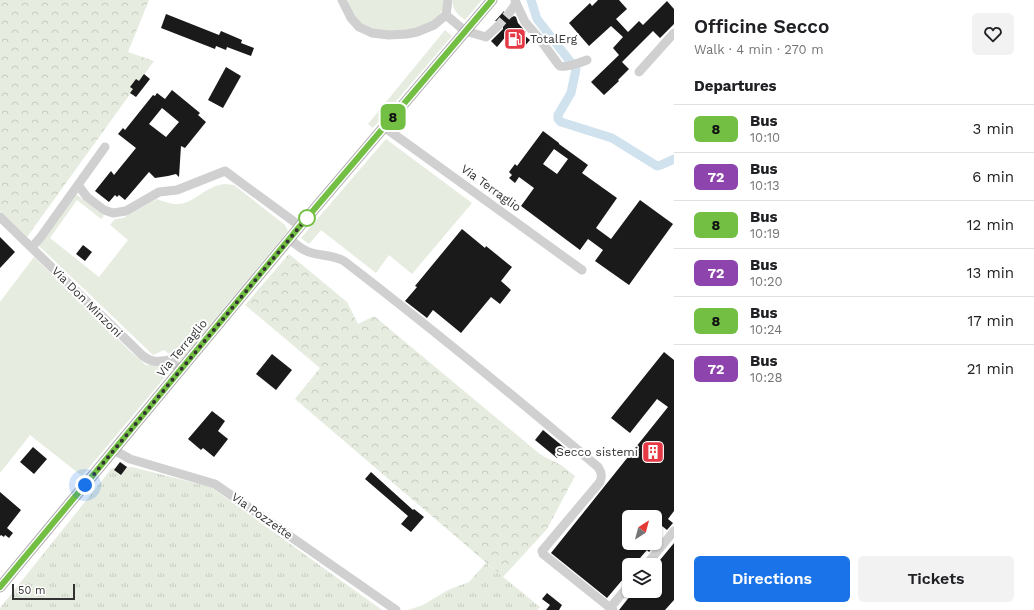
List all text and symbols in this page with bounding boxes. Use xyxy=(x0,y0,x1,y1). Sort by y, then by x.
button: heart xyxy=(972,13,1014,55)
text: Officine Secco xyxy=(694,15,829,38)
fuel station icon: TotalErg xyxy=(502,26,528,52)
place label: TotalErg xyxy=(530,32,578,46)
text: Walk · 4 min · 270 m xyxy=(694,42,824,57)
text: Departures xyxy=(694,77,777,95)
line badge: 8 xyxy=(380,104,406,130)
text: 8 xyxy=(389,109,397,125)
text: Bus xyxy=(750,112,778,130)
text: 3 min xyxy=(973,120,1014,138)
text: 8 xyxy=(712,121,720,137)
text: 10:10 xyxy=(750,130,780,145)
text: Bus xyxy=(750,160,778,178)
street label: Via Terraglio xyxy=(458,161,524,215)
text: 6 min xyxy=(972,168,1014,186)
text: 72 xyxy=(708,169,724,185)
text: 10:13 xyxy=(750,178,780,193)
text: Bus xyxy=(750,208,778,226)
unlabelled marker xyxy=(298,209,316,227)
text: 12 min xyxy=(967,216,1014,234)
text: 8 xyxy=(712,217,720,233)
text: 10:19 xyxy=(750,226,780,241)
text: Bus xyxy=(750,256,778,274)
street label: Via Don Minzoni xyxy=(49,264,125,340)
text: 13 min xyxy=(967,264,1014,282)
text: 72 xyxy=(708,265,724,281)
text: 10:20 xyxy=(750,274,783,289)
text: Bus xyxy=(750,304,778,322)
text: 17 min xyxy=(967,312,1014,330)
text: 8 xyxy=(712,313,720,329)
street label: Via Terraglio xyxy=(154,316,210,380)
text: 10:24 xyxy=(750,322,782,337)
text: Bus xyxy=(750,352,778,370)
text: 21 min xyxy=(967,360,1014,378)
text: 72 xyxy=(708,361,724,377)
text: 10:28 xyxy=(750,370,783,385)
building icon: Secco sistemi xyxy=(640,439,666,465)
place label: Secco sistemi xyxy=(556,445,638,459)
your location xyxy=(75,475,95,495)
street label: Via Pozzette xyxy=(229,490,295,542)
north arrow xyxy=(622,510,662,550)
map controls xyxy=(622,510,662,598)
button: Directions xyxy=(694,556,850,602)
button: Tickets xyxy=(858,556,1014,602)
button: layers xyxy=(622,558,662,598)
scale bar xyxy=(12,582,75,601)
text: 50 m xyxy=(18,584,45,597)

